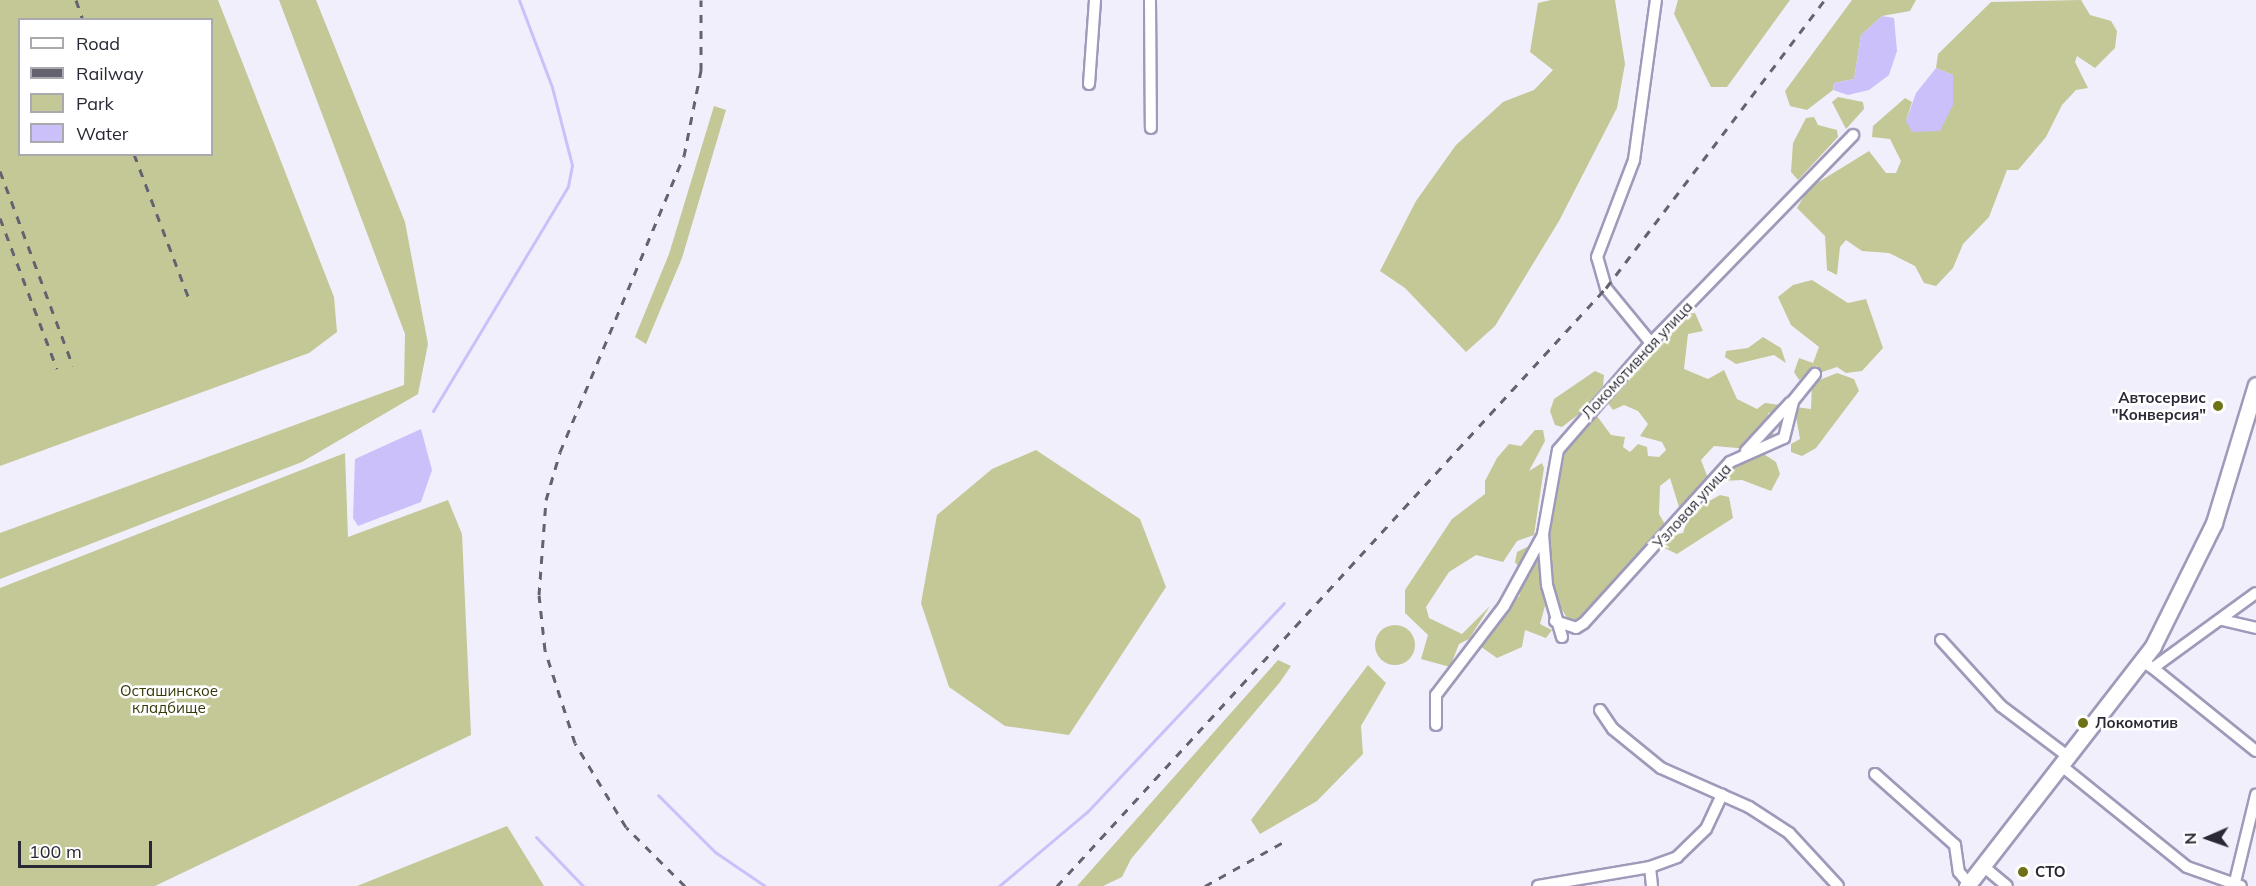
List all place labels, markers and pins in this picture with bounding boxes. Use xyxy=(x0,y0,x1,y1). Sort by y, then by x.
place label: Автосервис "Конверсия" xyxy=(2112,388,2206,423)
marker: Автосервис "Конверсия" xyxy=(2211,399,2225,413)
place label: Локомотив xyxy=(2095,714,2178,732)
marker: Локомотив xyxy=(2076,716,2090,730)
place label: СТО xyxy=(2035,863,2066,881)
marker: СТО xyxy=(2016,865,2030,879)

